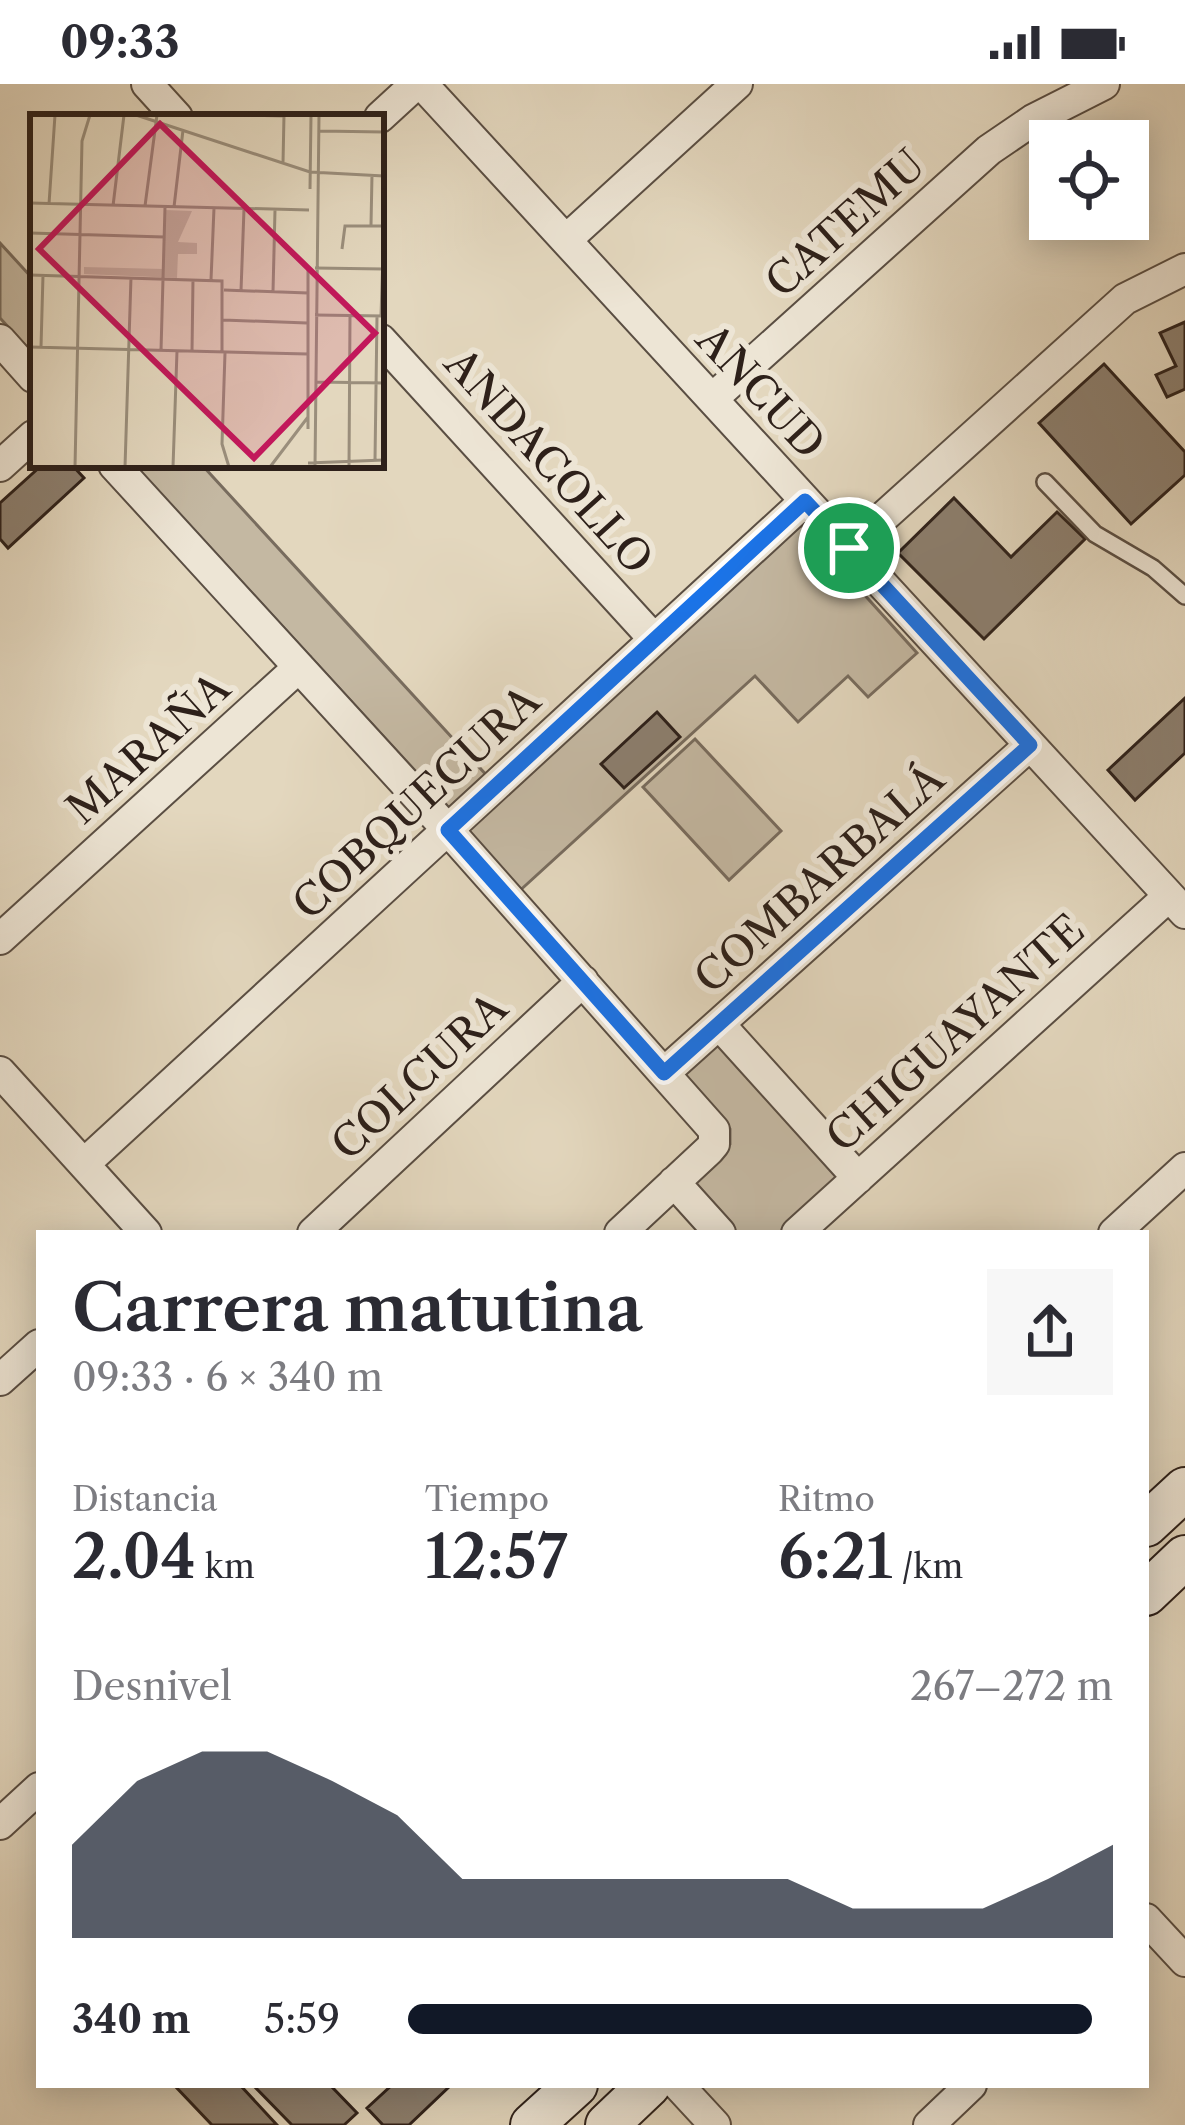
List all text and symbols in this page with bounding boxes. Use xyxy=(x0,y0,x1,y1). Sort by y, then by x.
text: 09:33 xyxy=(60,14,180,70)
inset map xyxy=(30,114,384,468)
map controls xyxy=(1029,120,1149,240)
button: locate xyxy=(1029,120,1149,240)
street label: CATEMU xyxy=(755,138,935,308)
street label: ANCUD xyxy=(685,312,836,469)
street label: ANDACOLLO xyxy=(434,337,664,584)
pin xyxy=(798,497,900,599)
icon: arrive xyxy=(816,515,882,581)
street label: MARAÑA xyxy=(56,661,241,835)
street label: COBQUECURA xyxy=(282,674,551,930)
street label: COMBARBALÁ xyxy=(684,752,955,1004)
street label: CHIGUAYANTE xyxy=(815,904,1095,1162)
street label: COLCURA xyxy=(320,981,518,1170)
text: Carrera matutina xyxy=(72,1267,643,1348)
button: share xyxy=(987,1269,1113,1395)
text: 09:33 · 6 × 340 m xyxy=(72,1353,383,1401)
text: Distancia xyxy=(72,1479,217,1520)
text: Tiempo xyxy=(425,1479,549,1520)
text: Ritmo xyxy=(778,1479,875,1520)
text: 2.04 xyxy=(72,1520,196,1594)
text: 12:57 xyxy=(425,1520,568,1594)
text: 6:21 xyxy=(778,1520,893,1594)
text: km xyxy=(196,1546,255,1587)
text: /km xyxy=(893,1546,963,1587)
text: Desnivel xyxy=(72,1662,232,1710)
text: 267–272 m xyxy=(910,1662,1113,1710)
text: 340 m xyxy=(72,1995,191,2043)
text: 5:59 xyxy=(264,1995,340,2043)

